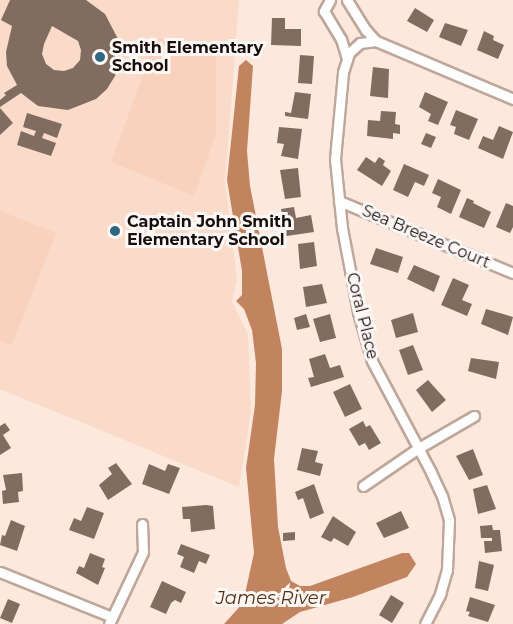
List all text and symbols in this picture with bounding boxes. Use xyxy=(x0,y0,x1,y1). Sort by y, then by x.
place label: Smith Elementary School xyxy=(112,38,263,76)
marker: Smith Elementary School xyxy=(93,50,107,64)
street label: Sea Breeze Court xyxy=(359,201,493,273)
place label: Captain John Smith Elementary School xyxy=(127,212,292,250)
marker: Captain John Smith Elementary School xyxy=(108,224,122,238)
street label: Coral Place xyxy=(342,271,382,361)
water label: James River xyxy=(216,587,326,609)

